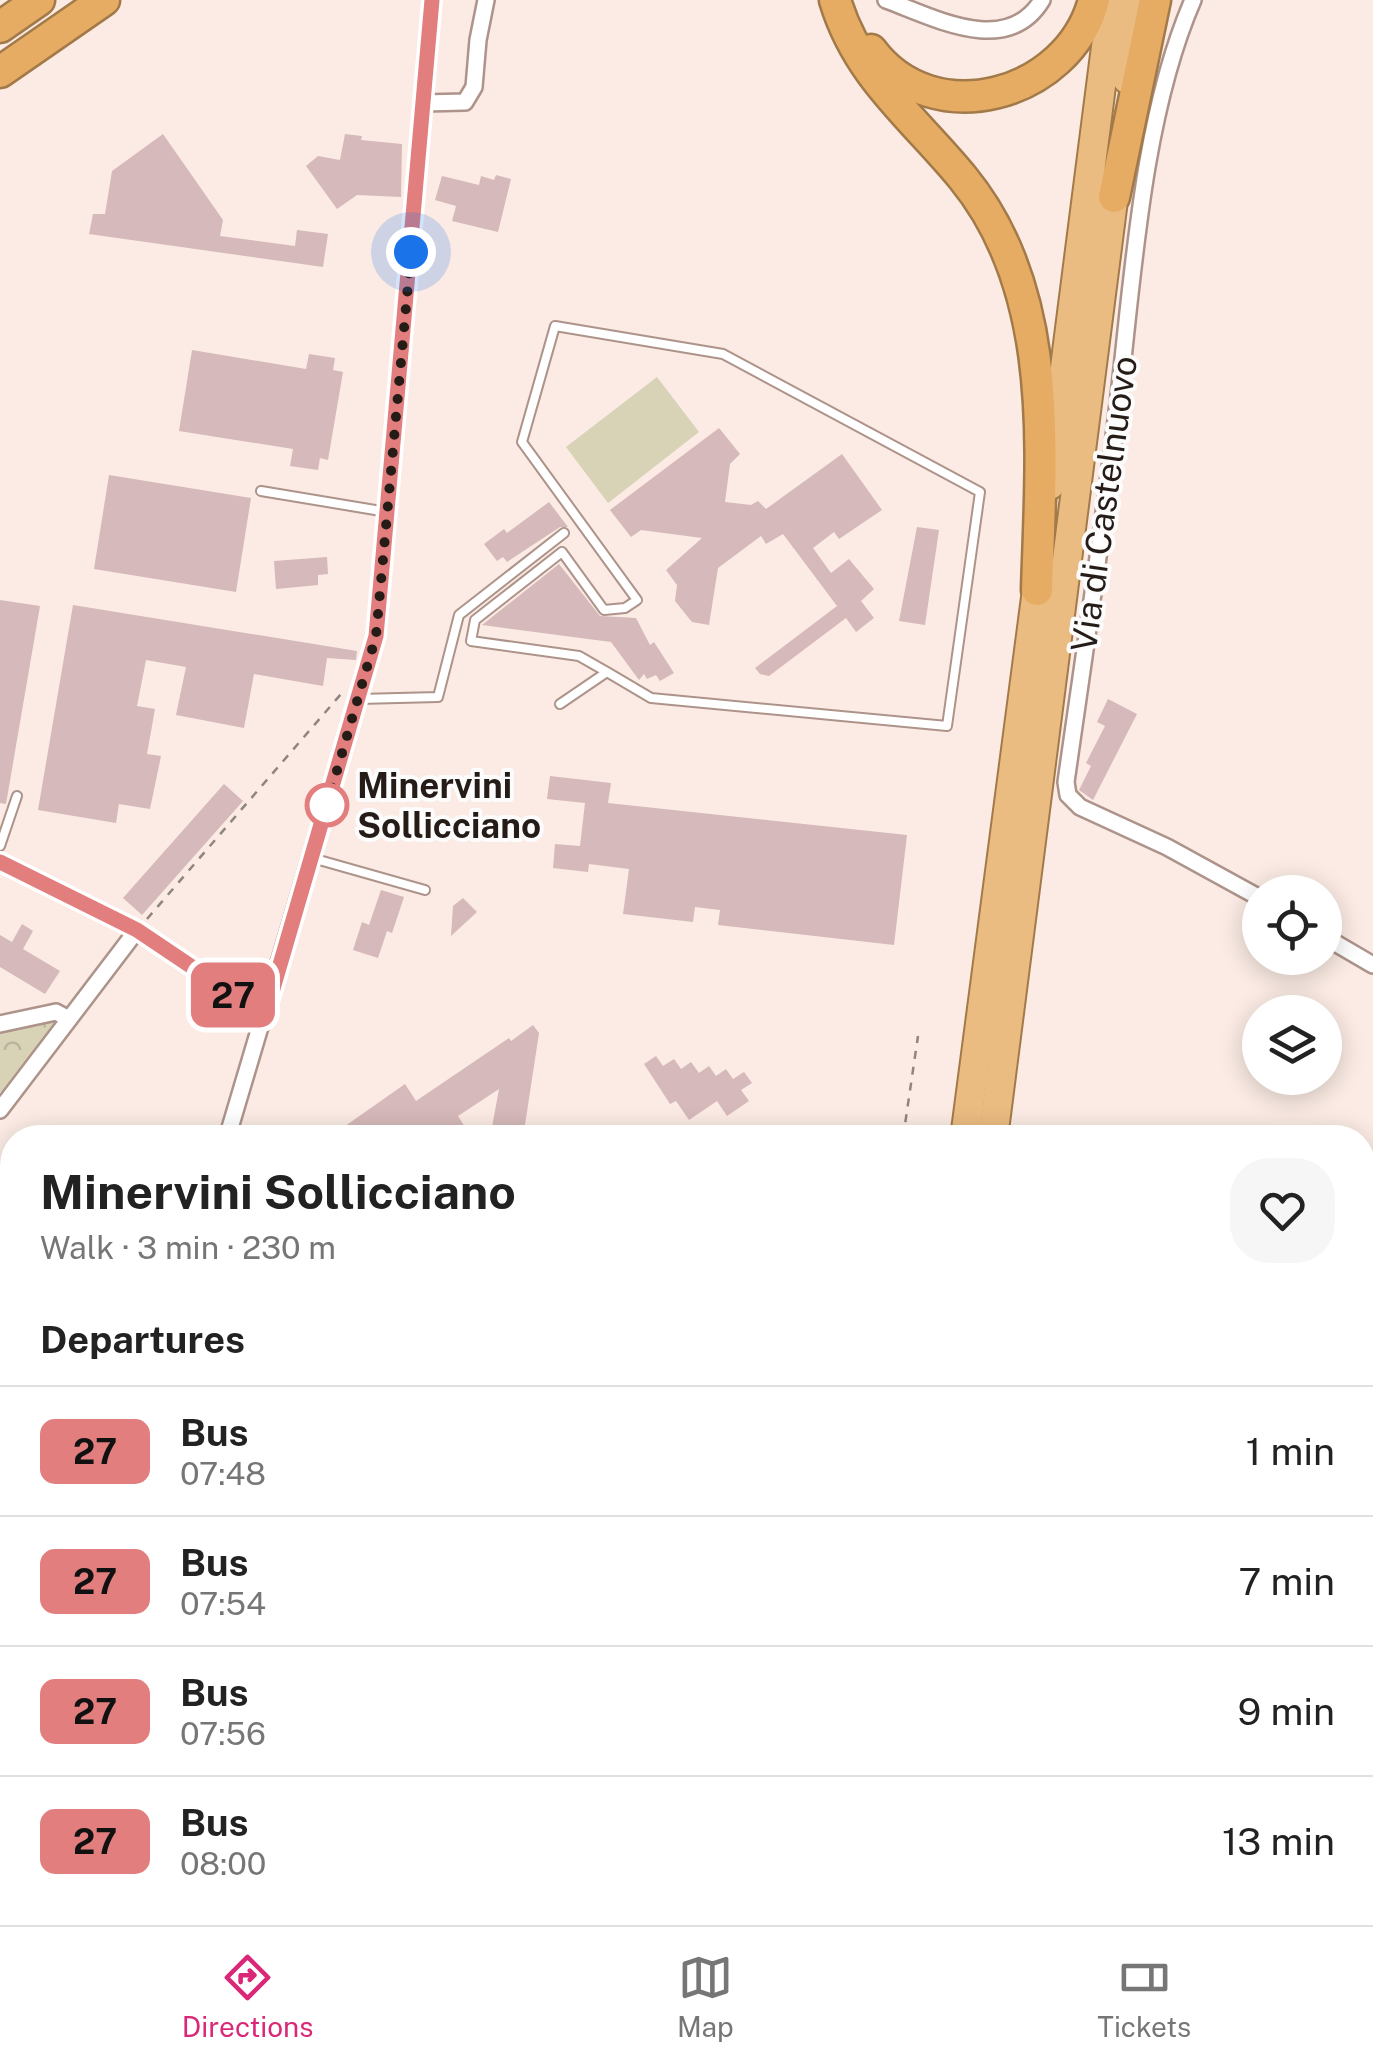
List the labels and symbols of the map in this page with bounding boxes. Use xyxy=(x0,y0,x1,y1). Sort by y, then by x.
your location xyxy=(386,227,436,277)
street label: Via di Castelnuovo xyxy=(1063,353,1145,655)
place label: Minervini Sollicciano xyxy=(357,765,541,846)
marker: Minervini Sollicciano xyxy=(306,784,348,826)
line badge: 27 xyxy=(188,962,278,1028)

